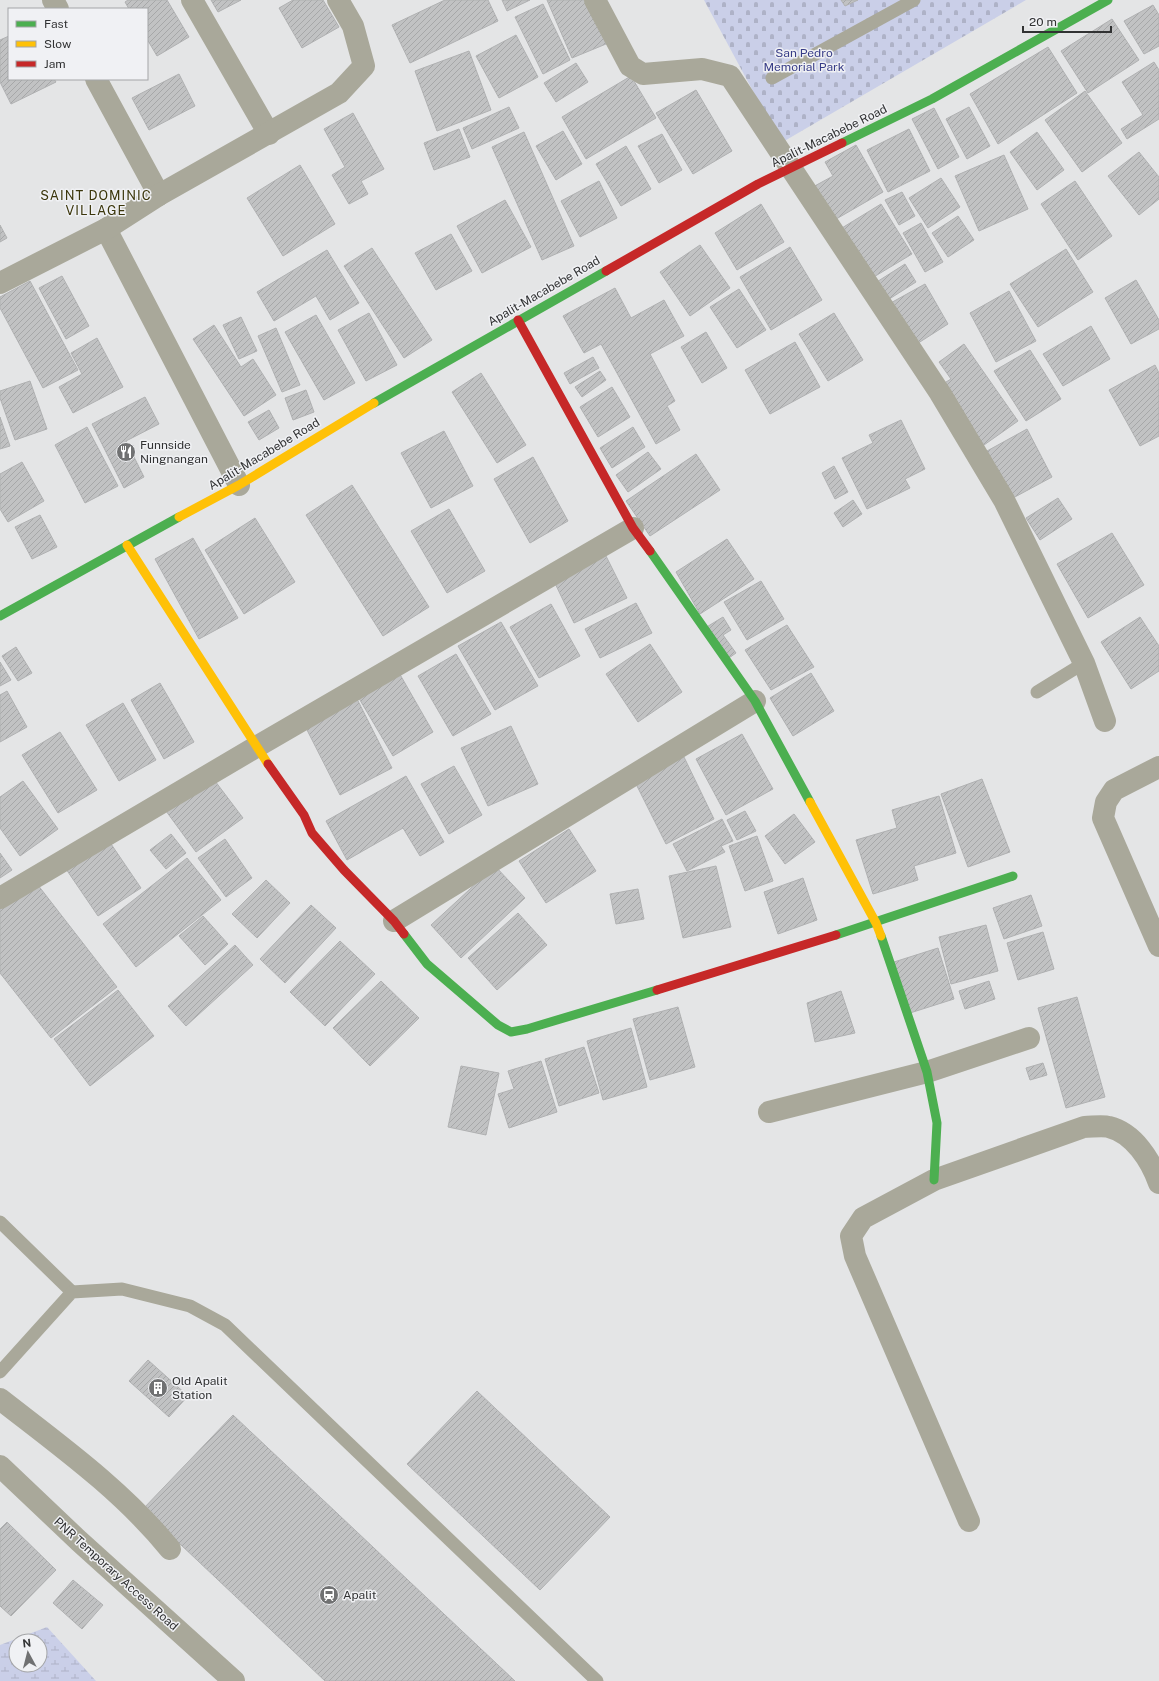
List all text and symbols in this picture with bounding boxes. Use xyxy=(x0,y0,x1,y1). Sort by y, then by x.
legend xyxy=(8,8,148,80)
scale bar xyxy=(1023,8,1111,34)
text: 20 m xyxy=(1029,15,1057,29)
text: Fast xyxy=(44,17,69,31)
text: Slow xyxy=(44,37,72,51)
park label: San Pedro Memorial Park xyxy=(764,46,845,74)
text: Jam xyxy=(44,57,66,71)
street label: Apalit-Macabebe Road xyxy=(769,102,889,170)
district label: SAINT DOMINIC VILLAGE xyxy=(40,188,152,218)
street label: Apalit-Macabebe Road xyxy=(485,253,603,329)
street label: Apalit-Macabebe Road xyxy=(206,415,322,493)
place label: Funnside Ningnangan xyxy=(140,438,208,466)
restaurant icon: Funnside Ningnangan xyxy=(115,441,137,463)
place label: Old Apalit Station xyxy=(172,1374,228,1402)
building icon: Old Apalit Station xyxy=(147,1377,169,1399)
street label: PNR Temporary Access Road xyxy=(51,1515,181,1633)
station icon: Apalit xyxy=(318,1584,340,1606)
place label: Apalit xyxy=(343,1588,377,1602)
north arrow xyxy=(8,1633,48,1673)
text: N xyxy=(22,1637,32,1650)

